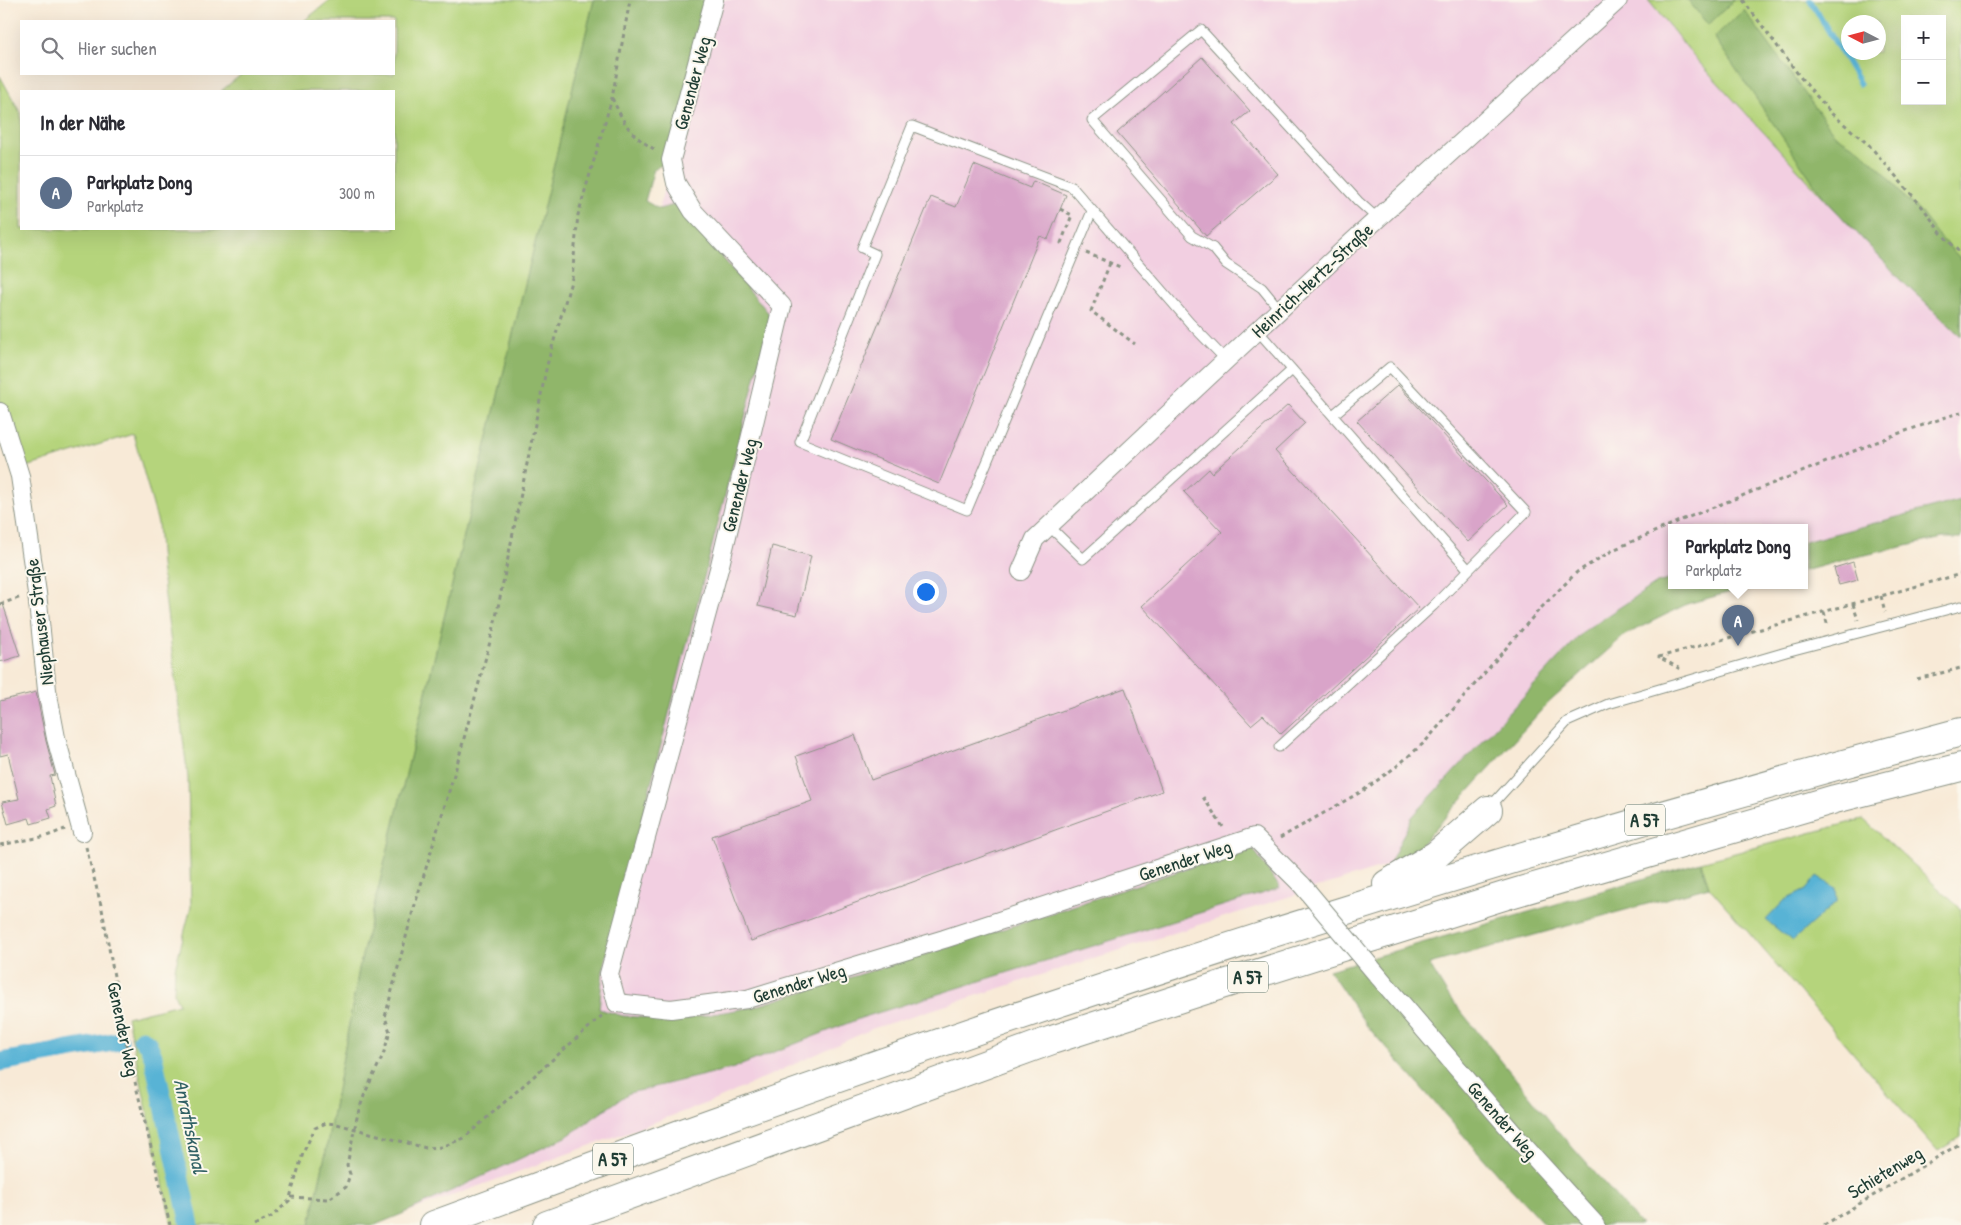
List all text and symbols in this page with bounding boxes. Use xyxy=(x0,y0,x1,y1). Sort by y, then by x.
north arrow xyxy=(1841,15,1886,60)
map controls xyxy=(1901,15,1946,105)
button: + xyxy=(1901,15,1946,60)
search box xyxy=(20,20,395,75)
street label: Genender Weg xyxy=(667,33,717,133)
icon: search xyxy=(38,34,66,62)
text: Hier suchen xyxy=(78,35,157,61)
button: − xyxy=(1901,60,1946,105)
text: In der Nähe xyxy=(40,108,125,137)
text: Parkplatz Dong xyxy=(87,169,192,195)
text: A xyxy=(52,182,60,204)
text: 300 m xyxy=(339,182,375,204)
text: Parkplatz xyxy=(87,195,144,217)
street label: Heinrich-Hertz-Straße xyxy=(1245,216,1379,343)
street label: Genender Weg xyxy=(715,435,763,535)
popup xyxy=(1668,524,1808,589)
text: Parkplatz Dong xyxy=(1685,533,1791,559)
street label: Niephauser Straße xyxy=(18,557,60,687)
text: Parkplatz xyxy=(1685,559,1742,581)
your location xyxy=(913,579,939,605)
pin: A xyxy=(1722,605,1754,646)
road number: A 57 xyxy=(1625,804,1665,836)
street label: Genender Weg xyxy=(1135,833,1235,887)
street label: Genender Weg xyxy=(749,957,849,1009)
road number: A 57 xyxy=(1228,962,1268,992)
street label: Genender Weg xyxy=(101,979,147,1079)
street label: Genender Weg xyxy=(1462,1075,1544,1165)
water label: Anrathskanal xyxy=(168,1076,214,1177)
street label: Schietenweg xyxy=(1843,1139,1927,1205)
road number: A 57 xyxy=(593,1144,633,1174)

